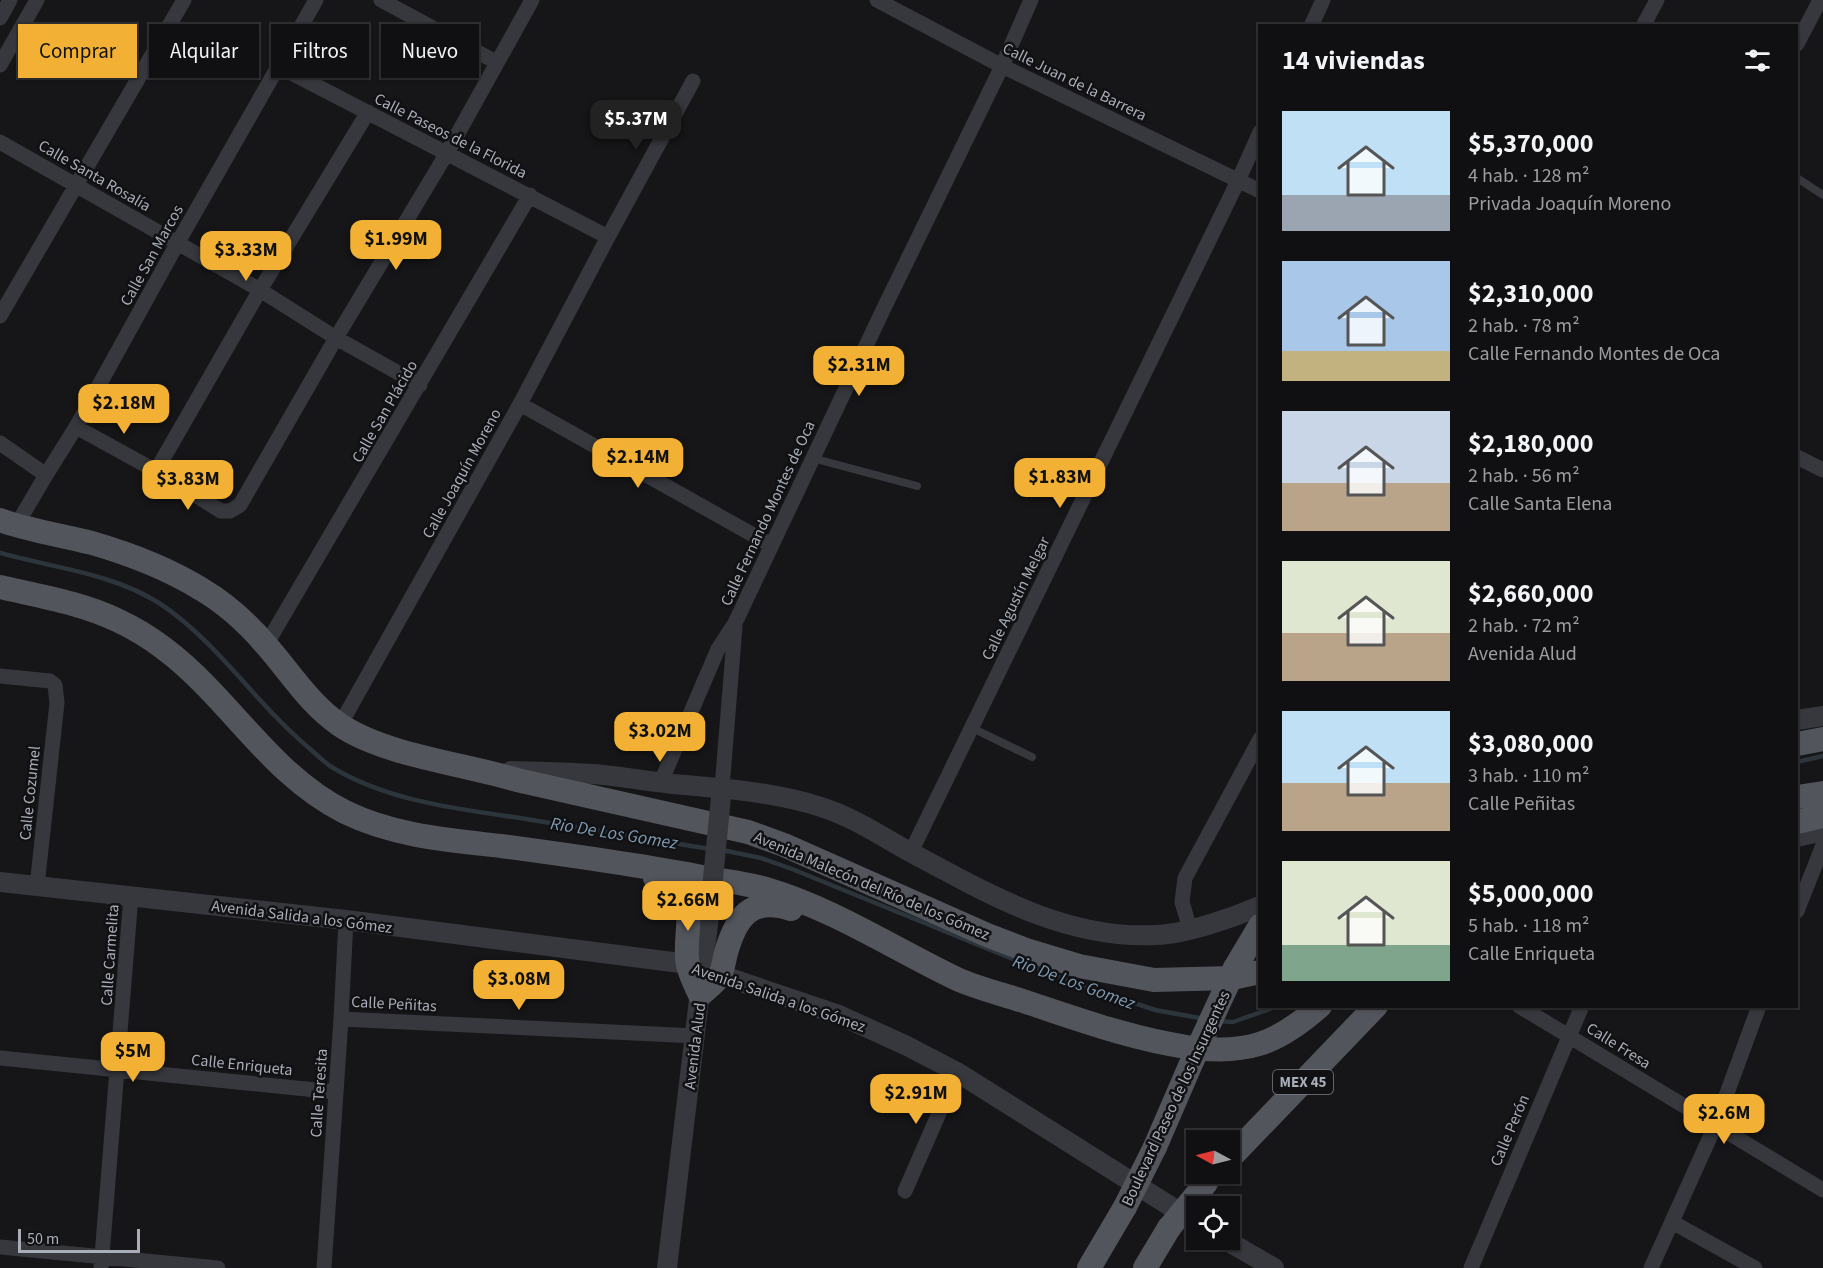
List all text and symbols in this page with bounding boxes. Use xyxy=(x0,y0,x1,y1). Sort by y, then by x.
chip: Comprar xyxy=(18,24,137,78)
chip: Alquilar xyxy=(149,24,259,78)
chip: Filtros xyxy=(271,24,369,78)
chip: Nuevo xyxy=(381,24,479,78)
street label: Calle Juan de la Barrera xyxy=(999,37,1150,126)
text: 14 viviendas xyxy=(1282,42,1425,79)
icon: filters xyxy=(1741,44,1774,77)
street label: Calle Paseos de la Florida xyxy=(370,88,531,184)
pin: $5.37M xyxy=(587,100,685,151)
text: $5.37M xyxy=(604,105,668,133)
text: $5,370,000 xyxy=(1468,125,1593,162)
street label: Calle Santa Rosalía xyxy=(34,135,155,217)
icon: home xyxy=(1330,135,1402,207)
text: 4 hab. · 128 m² xyxy=(1468,162,1589,190)
text: Privada Joaquín Moreno xyxy=(1468,190,1671,218)
street label: Calle San Marcos xyxy=(115,201,189,310)
pin: $1.99M xyxy=(347,220,445,271)
text: $1.99M xyxy=(364,225,428,253)
pin: $3.33M xyxy=(197,231,295,282)
text: $3.33M xyxy=(214,236,278,264)
text: $2,310,000 xyxy=(1468,275,1593,312)
icon: home xyxy=(1330,285,1402,357)
text: 2 hab. · 78 m² xyxy=(1468,312,1580,340)
text: Calle Fernando Montes de Oca xyxy=(1468,340,1720,368)
pin: $2.31M xyxy=(810,346,908,397)
text: $2.31M xyxy=(827,351,891,379)
street label: Calle San Plácido xyxy=(347,356,423,467)
pin: $2.18M xyxy=(75,384,173,435)
text: $2.18M xyxy=(92,389,156,417)
street label: Calle Joaquín Moreno xyxy=(417,405,507,542)
street label: Calle Fernando Montes de Oca xyxy=(715,417,821,610)
text: $2,180,000 xyxy=(1468,425,1593,462)
icon: home xyxy=(1330,435,1402,507)
pin: $2.14M xyxy=(589,438,687,489)
text: $2.14M xyxy=(606,443,670,471)
pin: $1.83M xyxy=(1011,458,1109,509)
pin: $3.83M xyxy=(139,460,237,511)
text: 2 hab. · 56 m² xyxy=(1468,462,1580,490)
text: $1.83M xyxy=(1028,463,1092,491)
text: $3.83M xyxy=(156,465,220,493)
text: Calle Santa Elena xyxy=(1468,490,1612,518)
street label: Calle Agustín Melgar xyxy=(976,533,1056,664)
text: $2,660,000 xyxy=(1468,575,1593,612)
icon: home xyxy=(1330,585,1402,657)
text: 2 hab. · 72 m² xyxy=(1468,612,1580,640)
text: Avenida Alud xyxy=(1468,640,1577,668)
pin: $3.02M xyxy=(611,712,709,763)
text: $3.02M xyxy=(628,717,692,745)
text: $3,080,000 xyxy=(1468,725,1593,762)
icon: home xyxy=(1330,735,1402,807)
street label: Calle Cozumel xyxy=(14,745,46,841)
text: 3 hab. · 110 m² xyxy=(1468,762,1589,790)
text: Calle Peñitas xyxy=(1468,790,1575,818)
water label: Rio De Los Gomez xyxy=(549,811,680,856)
street label: Avenida Malecón del Río de los Gómez xyxy=(750,826,993,946)
text: $5,000,000 xyxy=(1468,875,1593,912)
pin: $2.66M xyxy=(639,881,737,932)
icon: home xyxy=(1330,885,1402,957)
text: $2.66M xyxy=(656,886,720,914)
street label: Avenida Salida a los Gómez xyxy=(210,895,394,939)
street label: Calle Carmelita xyxy=(95,904,125,1007)
text: 5 hab. · 118 m² xyxy=(1468,912,1589,940)
text: Calle Enriqueta xyxy=(1468,940,1595,968)
water label: Rio De Los Gomez xyxy=(1009,949,1139,1016)
street label: Avenida Salida a los Gómez xyxy=(689,958,868,1038)
pin: $3.08M xyxy=(470,960,568,1011)
text: $3.08M xyxy=(487,965,551,993)
street label: Boulevard Paseo de los Insurgentes xyxy=(1116,987,1236,1210)
street label: Calle Peñitas xyxy=(351,991,438,1017)
street label: Avenida Alud xyxy=(679,1002,711,1091)
street label: Calle Fresa xyxy=(1582,1017,1655,1074)
pin: $5M xyxy=(104,1032,162,1083)
text: $5M xyxy=(115,1037,151,1065)
street label: Calle Teresita xyxy=(305,1048,333,1138)
street label: Calle Enriqueta xyxy=(190,1049,294,1081)
road number: MEX 45 xyxy=(1273,1070,1333,1094)
pin: $2.91M xyxy=(867,1074,965,1125)
text: $2.91M xyxy=(884,1079,948,1107)
street label: Calle Perón xyxy=(1485,1091,1535,1170)
pin: $2.6M xyxy=(1682,1094,1766,1145)
text: $2.6M xyxy=(1698,1099,1750,1127)
north arrow xyxy=(1186,1130,1240,1184)
map controls xyxy=(1186,1130,1240,1250)
button: locate xyxy=(1186,1196,1240,1250)
scale bar xyxy=(18,1226,140,1254)
text: 50 m xyxy=(27,1228,59,1250)

